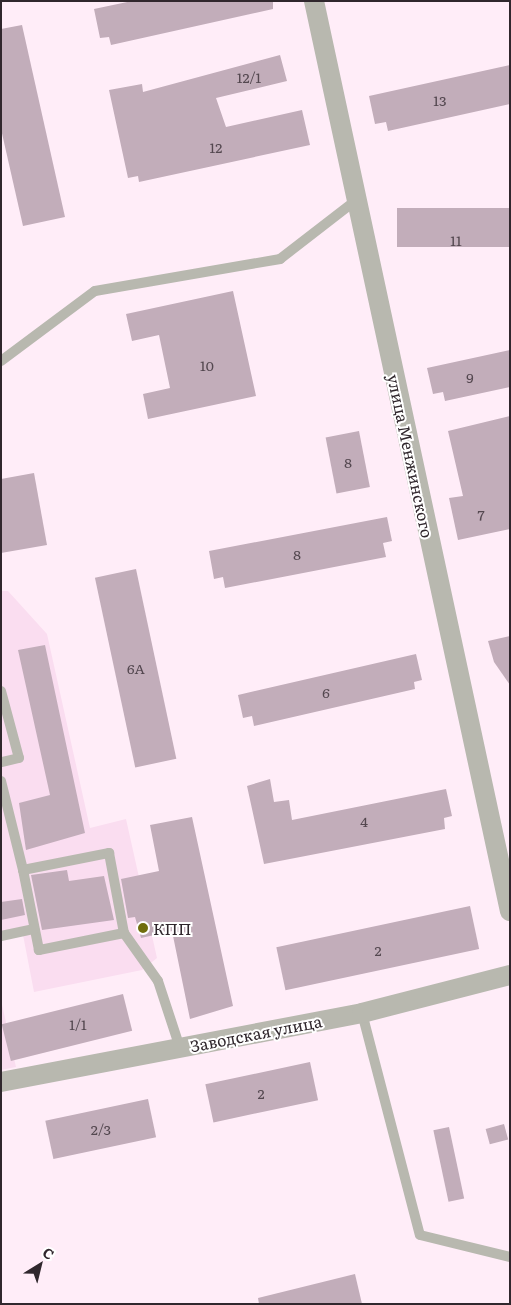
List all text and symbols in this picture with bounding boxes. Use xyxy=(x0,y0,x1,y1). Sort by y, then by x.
house number: 12/1 xyxy=(237,69,261,85)
house number: 13 xyxy=(433,92,447,108)
house number: 12 xyxy=(210,139,222,155)
house number: 11 xyxy=(450,232,462,248)
house number: 10 xyxy=(200,357,214,373)
house number: 9 xyxy=(466,369,474,385)
street label: улица Менжинского xyxy=(384,372,438,540)
house number: 8 xyxy=(344,454,352,470)
house number: 7 xyxy=(477,506,485,522)
house number: 8 xyxy=(293,546,301,562)
house number: 6А xyxy=(127,660,145,676)
house number: 6 xyxy=(322,684,330,700)
house number: 4 xyxy=(360,813,368,829)
place label: КПП xyxy=(153,918,191,938)
marker: КПП xyxy=(137,922,149,934)
house number: 2 xyxy=(374,942,382,958)
street label: Заводская улица xyxy=(188,1011,324,1055)
house number: 1/1 xyxy=(69,1016,87,1032)
house number: 2 xyxy=(257,1085,265,1101)
house number: 2/3 xyxy=(91,1121,111,1137)
north arrow xyxy=(15,1240,65,1290)
text: С xyxy=(39,1242,59,1264)

